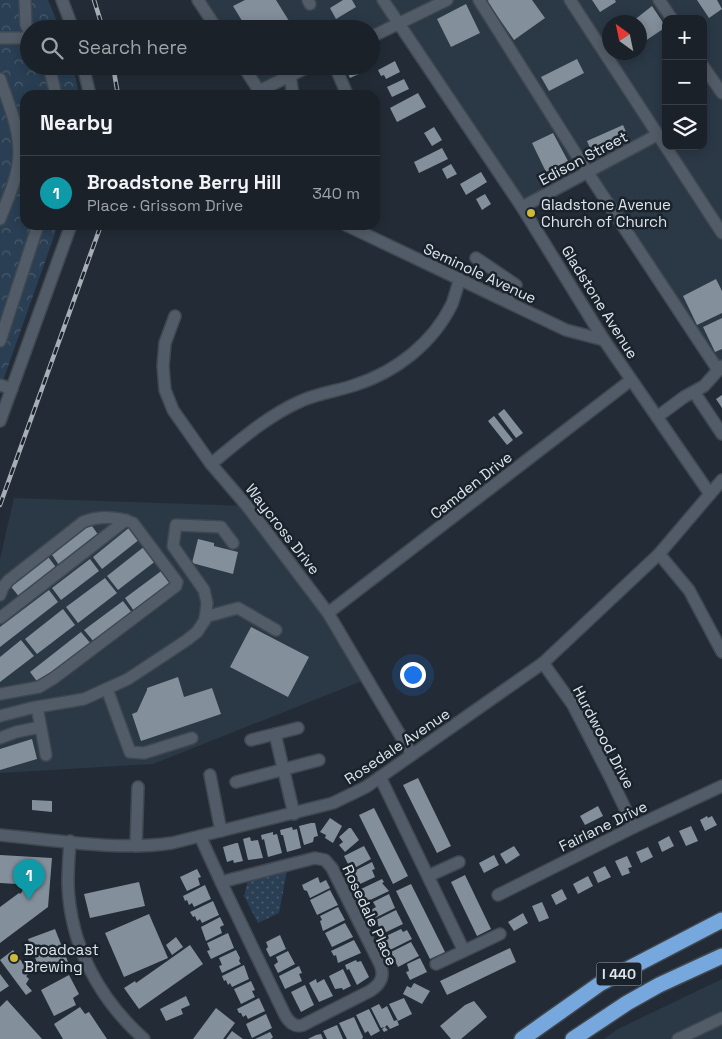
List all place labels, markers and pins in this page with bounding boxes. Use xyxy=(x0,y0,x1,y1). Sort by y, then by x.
place label: Gladstone Avenue Church of Church xyxy=(541,195,671,231)
marker: Gladstone Avenue Church of Church xyxy=(525,207,537,219)
pin: 1 xyxy=(13,859,45,900)
place label: Broadcast Brewing xyxy=(24,940,99,976)
marker: Broadcast Brewing xyxy=(8,952,20,964)

